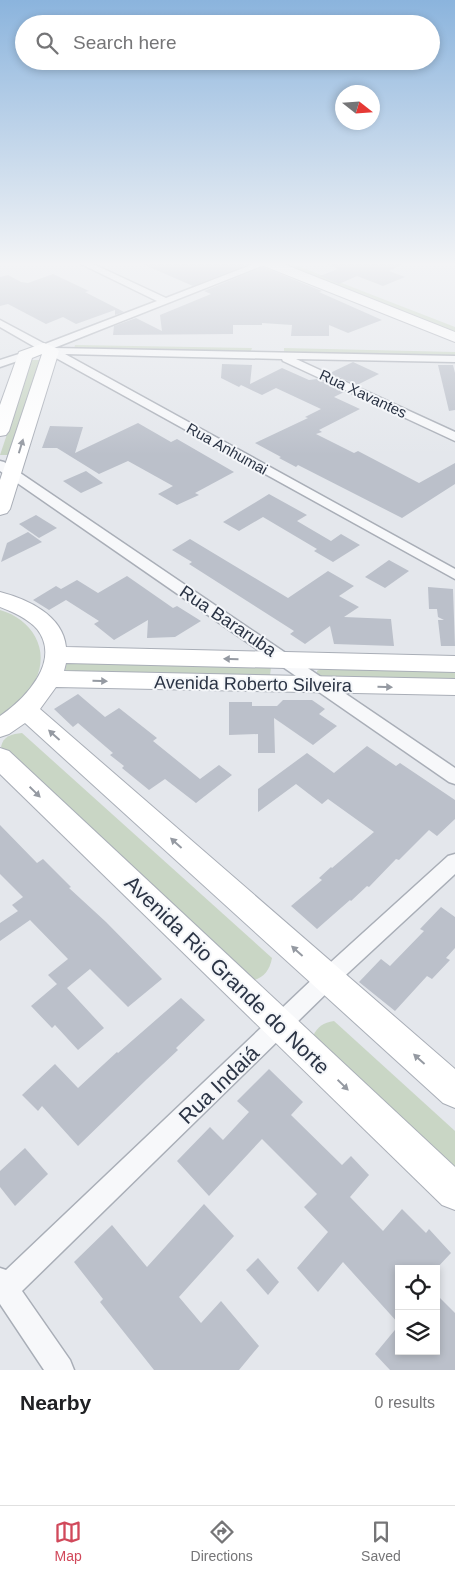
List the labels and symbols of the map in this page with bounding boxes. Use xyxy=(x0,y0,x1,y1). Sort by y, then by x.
north arrow xyxy=(335,85,380,130)
street label: Rua Xavantes xyxy=(317,366,410,421)
street label: Rua Anhumai xyxy=(184,419,271,478)
one-way arrow xyxy=(18,438,25,453)
street label: Rua Bararuba xyxy=(176,581,281,661)
one-way arrow xyxy=(223,655,239,663)
street label: Avenida Roberto Silveira xyxy=(154,672,353,696)
one-way arrow xyxy=(92,677,108,685)
one-way arrow xyxy=(377,683,393,691)
one-way arrow xyxy=(49,729,61,741)
one-way arrow xyxy=(29,786,41,798)
one-way arrow xyxy=(170,837,182,849)
street label: Avenida Rio Grande do Norte xyxy=(120,871,334,1078)
one-way arrow xyxy=(292,945,304,957)
street label: Rua Indaiá xyxy=(174,1041,263,1128)
one-way arrow xyxy=(413,1053,425,1065)
one-way arrow xyxy=(337,1079,349,1091)

